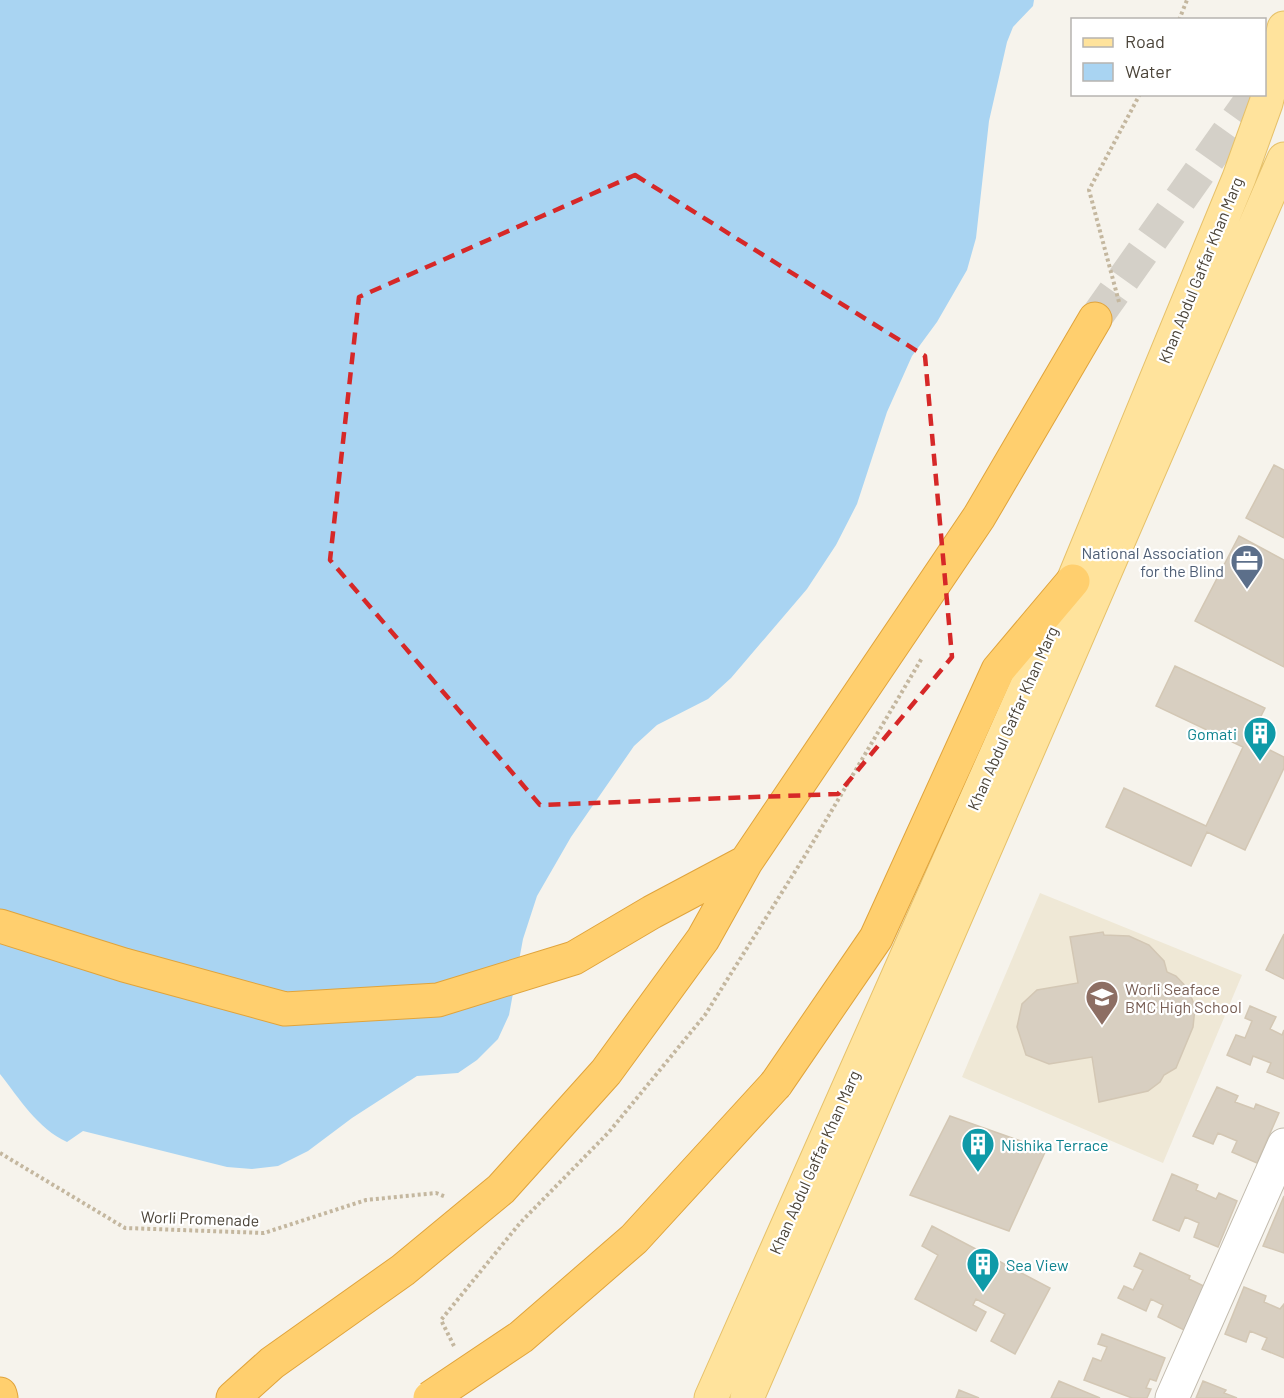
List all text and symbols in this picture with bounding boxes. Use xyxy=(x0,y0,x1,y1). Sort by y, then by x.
legend xyxy=(1071,18,1266,96)
text: Road xyxy=(1125,30,1165,52)
text: Water xyxy=(1125,60,1172,82)
street label: Khan Abdul Gaffar Khan Marg xyxy=(1154,174,1246,366)
place label: National Association for the Blind xyxy=(1081,543,1224,580)
office icon: National Association for the Blind xyxy=(1229,543,1265,590)
street label: Khan Abdul Gaffar Khan Marg xyxy=(963,623,1061,813)
building icon: Gomati xyxy=(1242,715,1278,762)
place label: Gomati xyxy=(1187,724,1237,743)
school or university icon: Worli Seaface BMC High School xyxy=(1084,979,1120,1026)
place label: Worli Seaface BMC High School xyxy=(1125,979,1242,1016)
street label: Khan Abdul Gaffar Khan Marg xyxy=(765,1067,863,1257)
building icon: Nishika Terrace xyxy=(960,1126,996,1173)
place label: Nishika Terrace xyxy=(1001,1135,1109,1154)
street label: Worli Promenade xyxy=(140,1206,260,1230)
building icon: Sea View xyxy=(965,1246,1001,1293)
place label: Sea View xyxy=(1006,1255,1069,1274)

